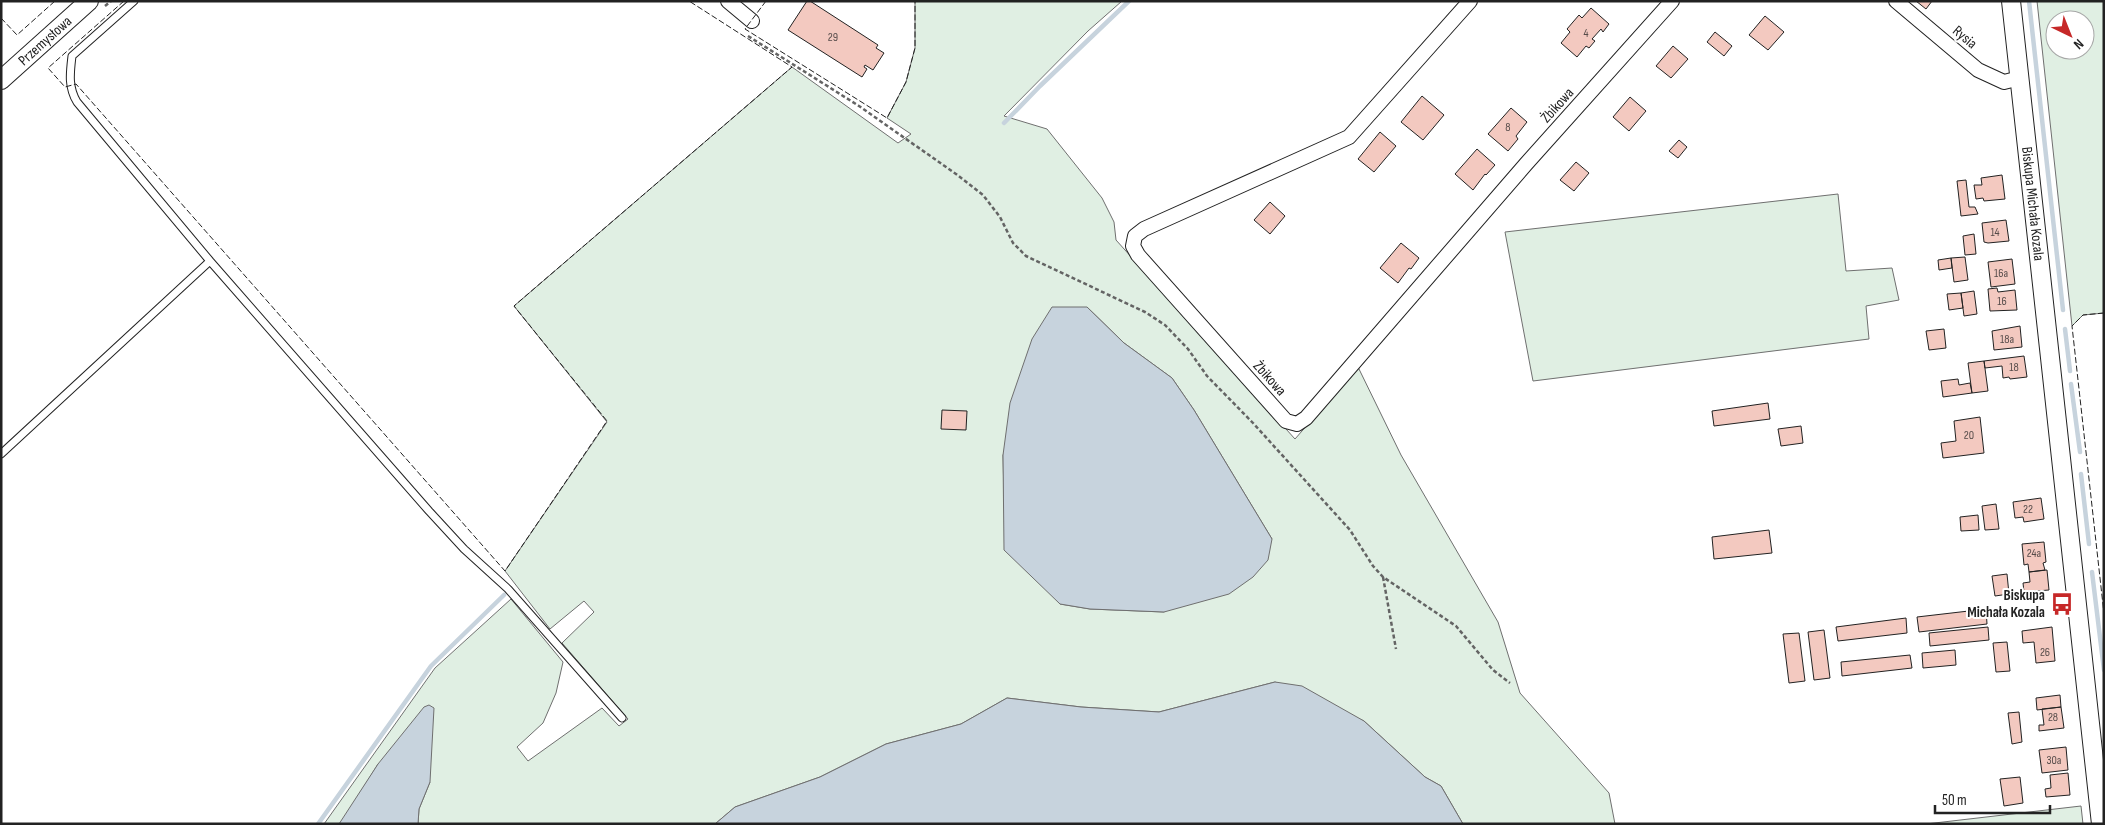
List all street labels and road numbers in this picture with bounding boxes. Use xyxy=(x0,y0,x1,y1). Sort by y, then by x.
street label: Przemysłowa xyxy=(14,12,76,70)
street label: Rysia xyxy=(1948,22,1981,53)
street label: Żbikowa xyxy=(1537,84,1578,127)
street label: Biskupa Michała Kozala xyxy=(2017,146,2048,262)
street label: Żbikowa xyxy=(1249,357,1291,400)

